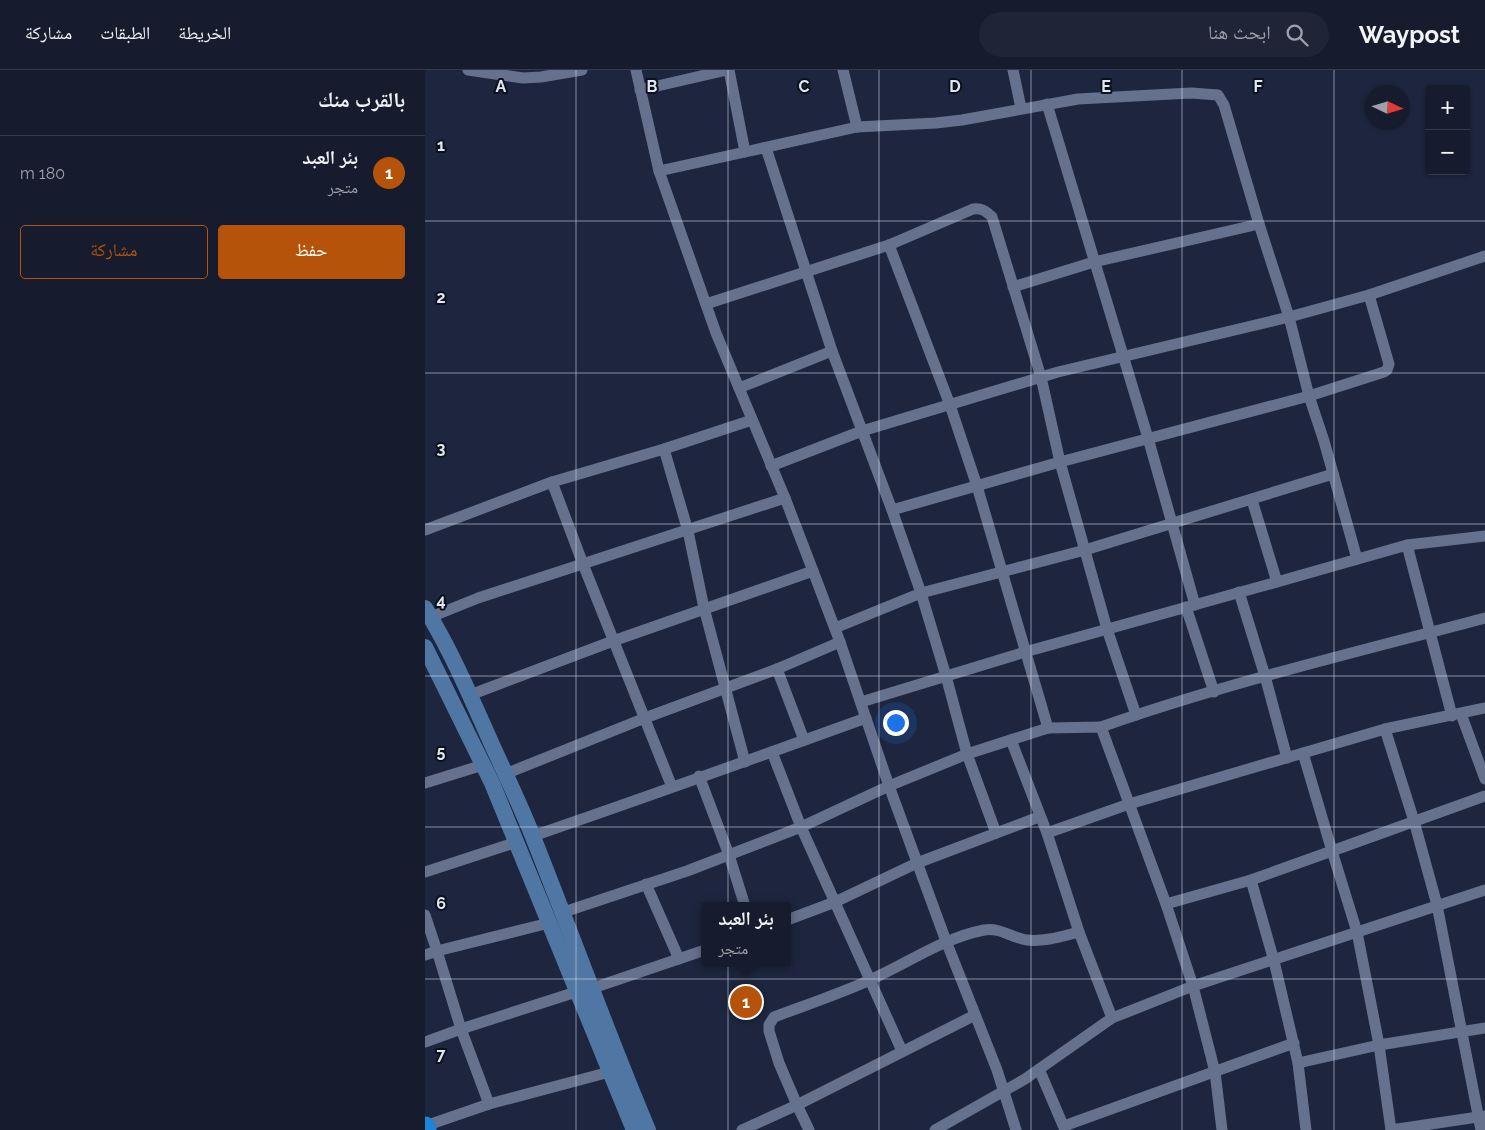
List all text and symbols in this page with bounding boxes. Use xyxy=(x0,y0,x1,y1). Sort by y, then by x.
search box xyxy=(979,12,1329,57)
text: Waypost xyxy=(1359,20,1460,49)
text: ابحث هنا xyxy=(1208,21,1271,43)
icon: search xyxy=(1283,21,1311,49)
text: مشاركة xyxy=(25,22,72,43)
text: الطبقات xyxy=(100,22,150,43)
text: الخريطة xyxy=(178,22,231,43)
text: A xyxy=(496,77,507,96)
text: B xyxy=(647,77,658,96)
text: C xyxy=(799,77,810,96)
text: D xyxy=(949,77,961,96)
text: E xyxy=(1101,77,1111,96)
text: F xyxy=(1253,77,1263,96)
north arrow xyxy=(1365,85,1410,130)
map controls xyxy=(1425,85,1470,175)
button: + xyxy=(1425,85,1470,130)
text: بالقرب منك xyxy=(318,87,405,112)
button: − xyxy=(1425,130,1470,175)
text: 1 xyxy=(437,136,445,155)
text: بئر العبد xyxy=(302,146,358,168)
text: 180 m xyxy=(20,164,65,183)
text: 1 xyxy=(385,164,393,183)
text: متجر xyxy=(328,178,358,197)
button: مشاركة xyxy=(20,225,208,279)
button: حفظ xyxy=(218,225,405,279)
text: 2 xyxy=(436,288,446,307)
text: 3 xyxy=(437,439,446,458)
text: 4 xyxy=(436,591,446,610)
your location xyxy=(883,710,909,736)
text: 5 xyxy=(437,742,446,761)
text: 6 xyxy=(436,894,446,913)
popup xyxy=(701,902,791,967)
text: بئر العبد xyxy=(718,907,774,929)
text: متجر xyxy=(718,939,748,958)
pin: 1 xyxy=(730,983,762,1021)
text: 7 xyxy=(437,1045,446,1064)

